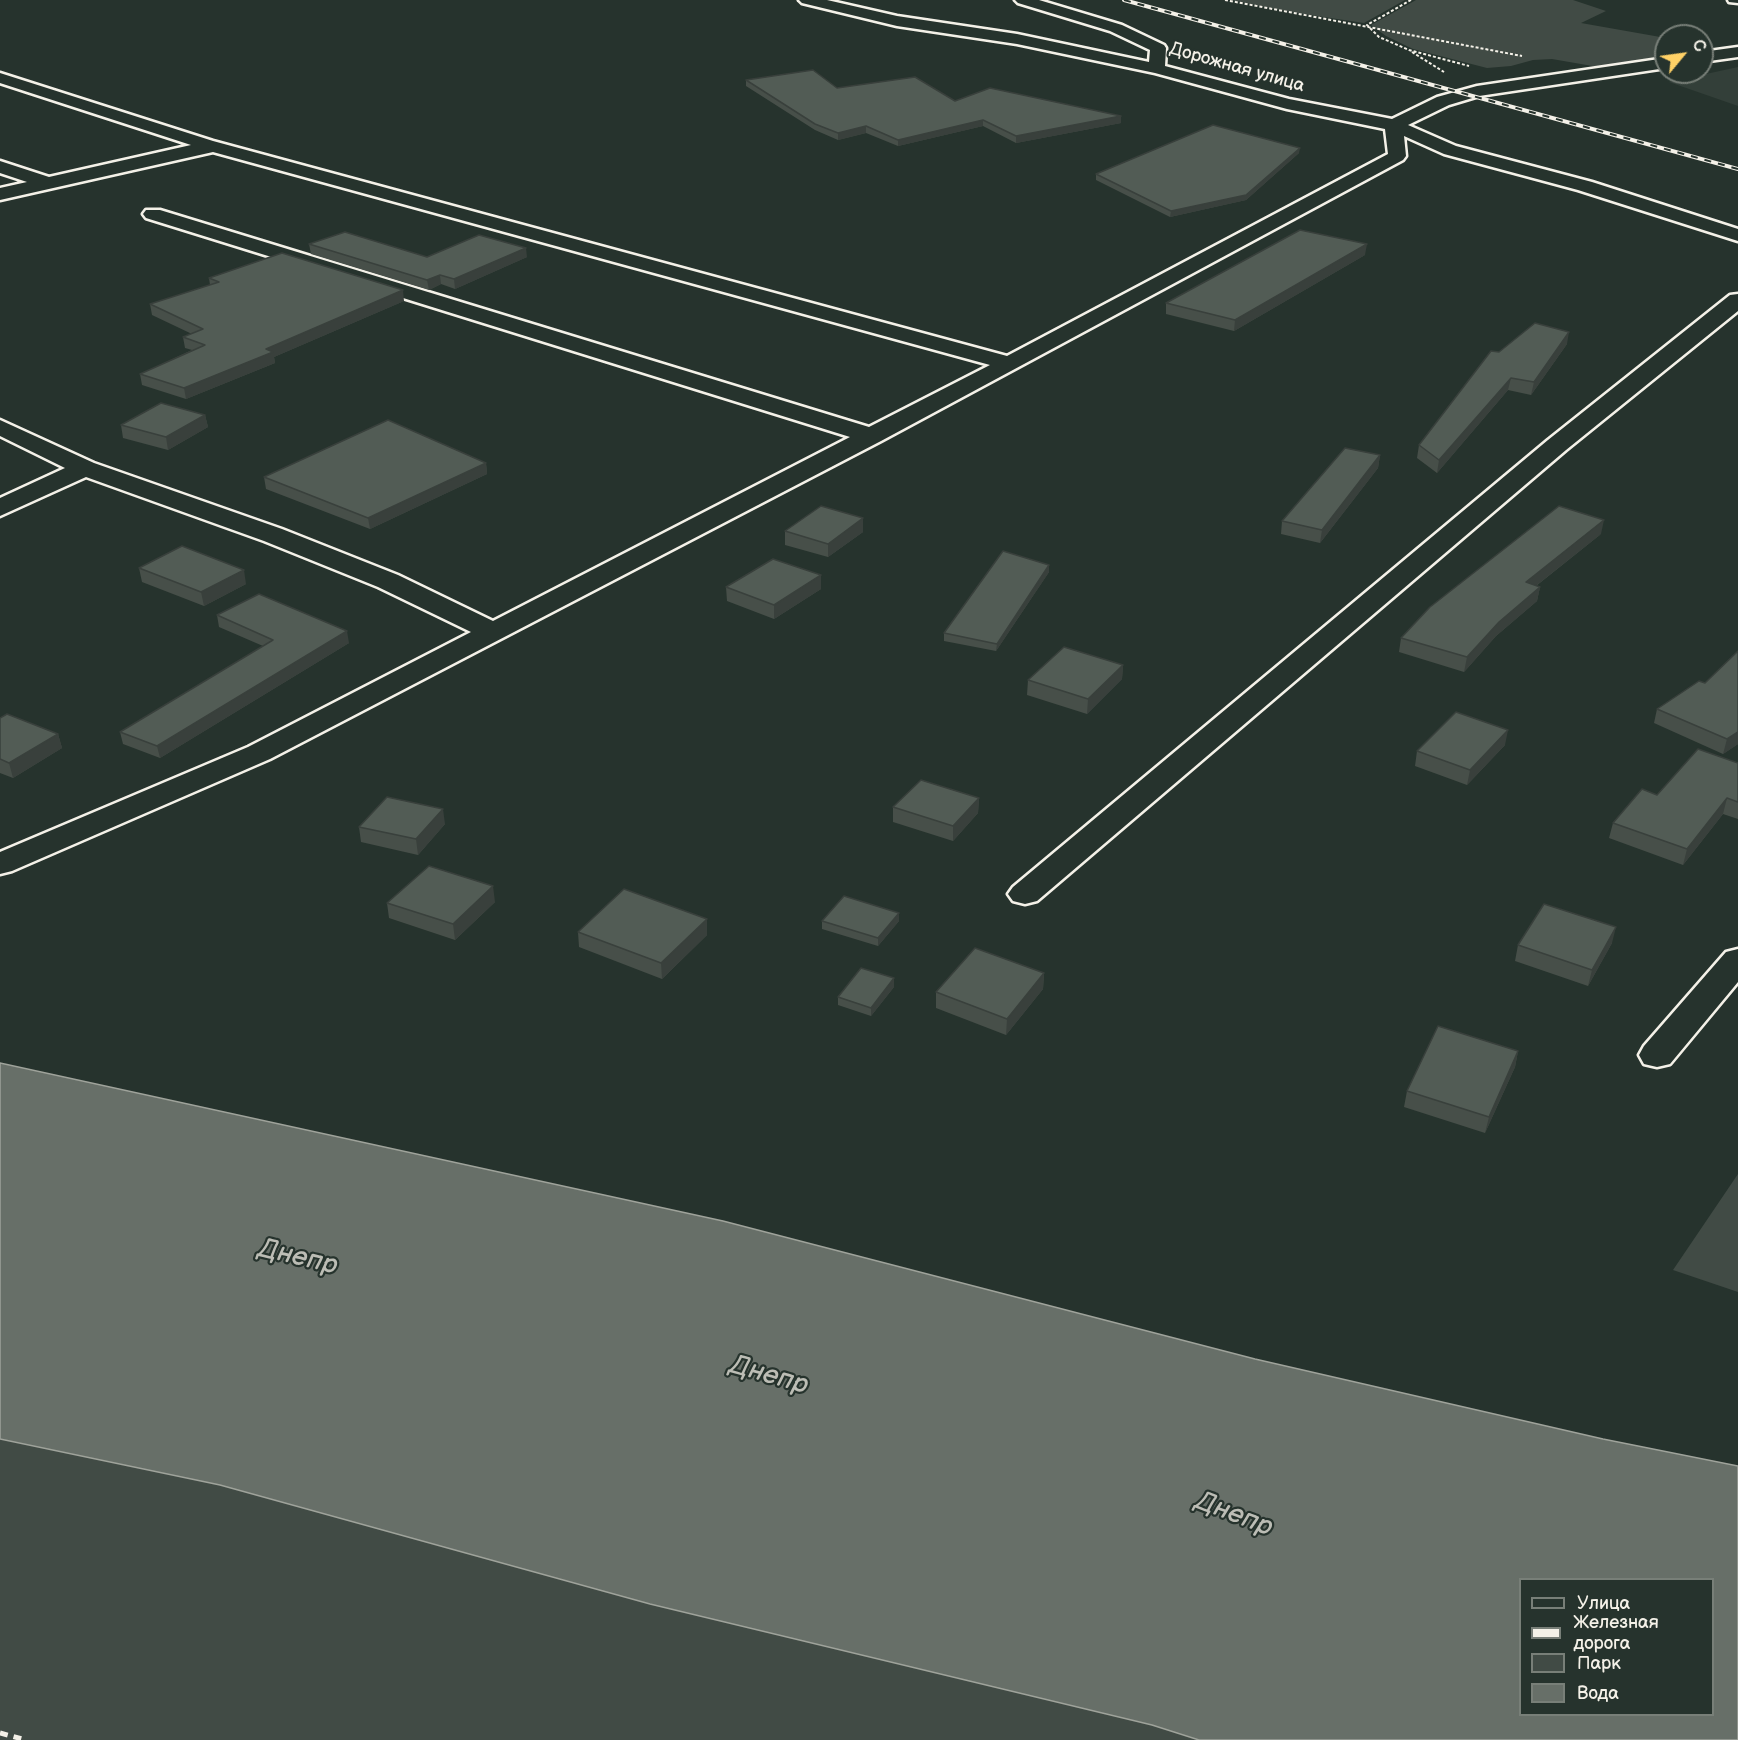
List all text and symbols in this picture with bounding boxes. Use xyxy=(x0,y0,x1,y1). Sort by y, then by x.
north arrow xyxy=(1654,24,1714,84)
text: С xyxy=(1687,37,1709,55)
street label: Дорожная улица xyxy=(1167,38,1307,98)
water label: Днепр xyxy=(255,1233,341,1283)
water label: Днепр xyxy=(726,1349,812,1403)
water label: Днепр xyxy=(1191,1485,1277,1545)
legend xyxy=(1519,1578,1714,1716)
text: Улица xyxy=(1577,1593,1630,1614)
text: Железная дорога xyxy=(1573,1612,1659,1654)
text: Парк xyxy=(1577,1653,1621,1674)
text: Вода xyxy=(1577,1683,1619,1704)

